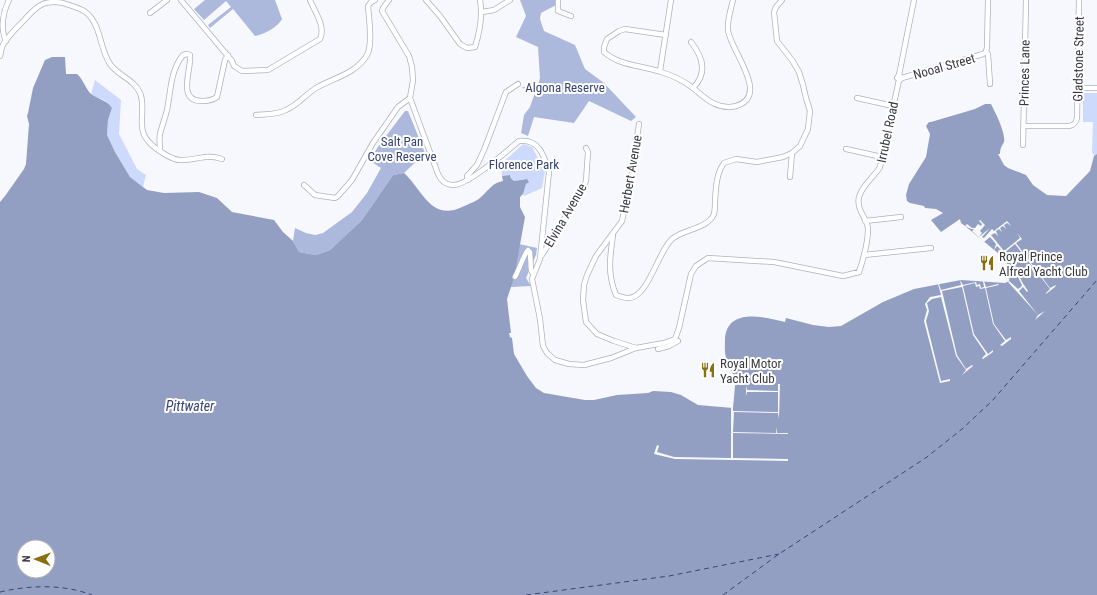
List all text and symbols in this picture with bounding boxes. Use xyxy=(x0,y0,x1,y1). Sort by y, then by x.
street label: Gladstone Street xyxy=(1070,16,1087,102)
street label: Princes Lane xyxy=(1016,40,1033,106)
street label: Nooal Street xyxy=(911,50,977,82)
park label: Algona Reserve xyxy=(525,80,605,95)
street label: Irrubel Road xyxy=(874,100,901,164)
park label: Salt Pan Cove Reserve xyxy=(367,134,437,164)
street label: Herbert Avenue xyxy=(616,134,645,214)
park label: Florence Park xyxy=(489,157,559,172)
street label: Elvina Avenue xyxy=(541,181,590,250)
place label: Royal Prince Alfred Yacht Club xyxy=(999,249,1088,279)
restaurant icon: Royal Prince Alfred Yacht Club xyxy=(978,254,996,272)
place label: Royal Motor Yacht Club xyxy=(720,356,781,386)
restaurant icon: Royal Motor Yacht Club xyxy=(699,361,717,379)
water label: Pittwater xyxy=(166,398,215,414)
north arrow xyxy=(16,539,56,579)
text: N xyxy=(20,555,33,562)

